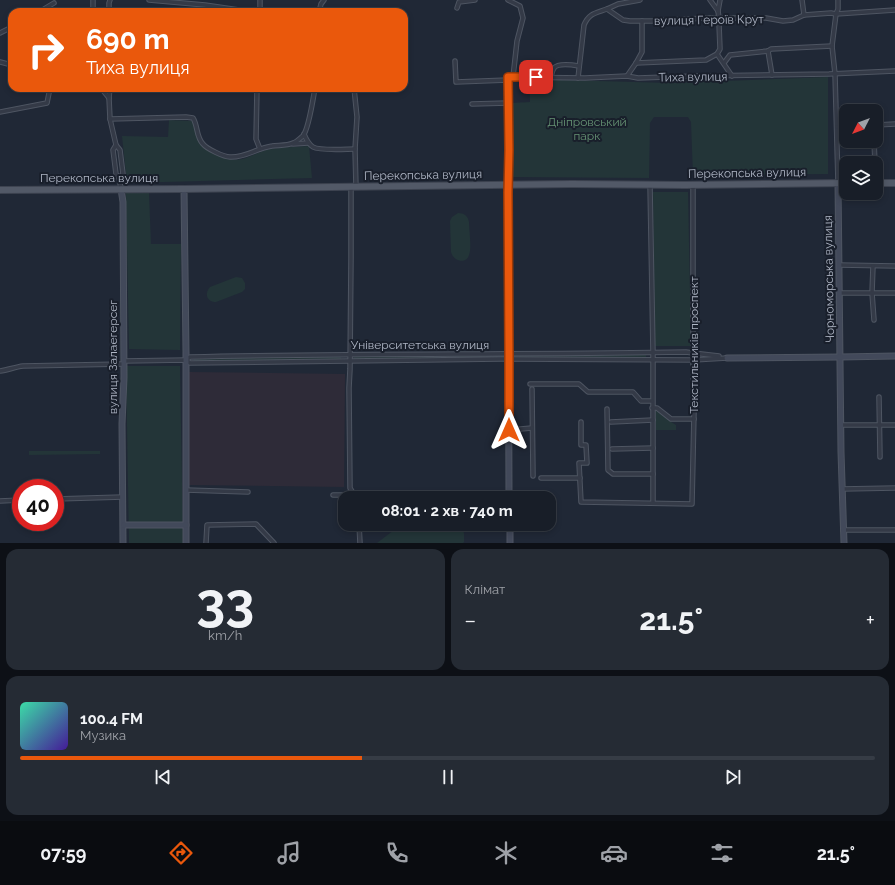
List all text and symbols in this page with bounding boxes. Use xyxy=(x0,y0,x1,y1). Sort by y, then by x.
street label: вулиця Героїв Крут xyxy=(654,12,764,28)
text: 690 m xyxy=(86,23,169,56)
icon: right xyxy=(20,24,72,76)
text: Тиха вулиця xyxy=(86,57,190,78)
pin xyxy=(519,60,553,94)
icon: arrive xyxy=(525,66,547,88)
street label: Тиха вулиця xyxy=(658,69,728,85)
north arrow xyxy=(839,104,883,148)
map controls xyxy=(839,104,883,200)
park label: Дніпровський парк xyxy=(547,115,627,143)
button: layers xyxy=(839,156,883,200)
street label: Перекопська вулиця xyxy=(688,165,806,181)
street label: Перекопська вулиця xyxy=(364,167,482,183)
street label: Перекопська вулиця xyxy=(40,171,158,185)
street label: Чорноморська вулиця xyxy=(821,215,837,343)
street label: Текстильників проспект xyxy=(687,276,701,414)
street label: вулиця Залаегерсег xyxy=(106,300,120,414)
street label: Університетська вулиця xyxy=(351,338,489,352)
position arrow xyxy=(488,409,530,451)
speed limit sign: 40 xyxy=(12,479,64,531)
text: 08:01 · 2 хв · 740 m xyxy=(381,502,513,520)
text: 33 xyxy=(196,571,254,632)
text: Клімат xyxy=(465,582,505,597)
text: 21.5° xyxy=(639,602,703,637)
text: − xyxy=(465,607,476,633)
text: + xyxy=(866,607,875,633)
text: km/h xyxy=(208,628,242,643)
text: 100.4 FM xyxy=(80,710,143,728)
text: Музика xyxy=(80,728,126,743)
icon: previous xyxy=(152,766,174,788)
icon: pause xyxy=(437,766,459,788)
icon: next xyxy=(722,766,744,788)
icon: directions xyxy=(167,839,195,867)
icon: music xyxy=(275,839,303,867)
icon: phone xyxy=(383,839,411,867)
icon: climate xyxy=(492,839,520,867)
icon: car xyxy=(600,839,628,867)
icon: filters xyxy=(708,839,736,867)
text: 07:59 xyxy=(40,843,86,864)
text: 21.5° xyxy=(817,843,855,864)

